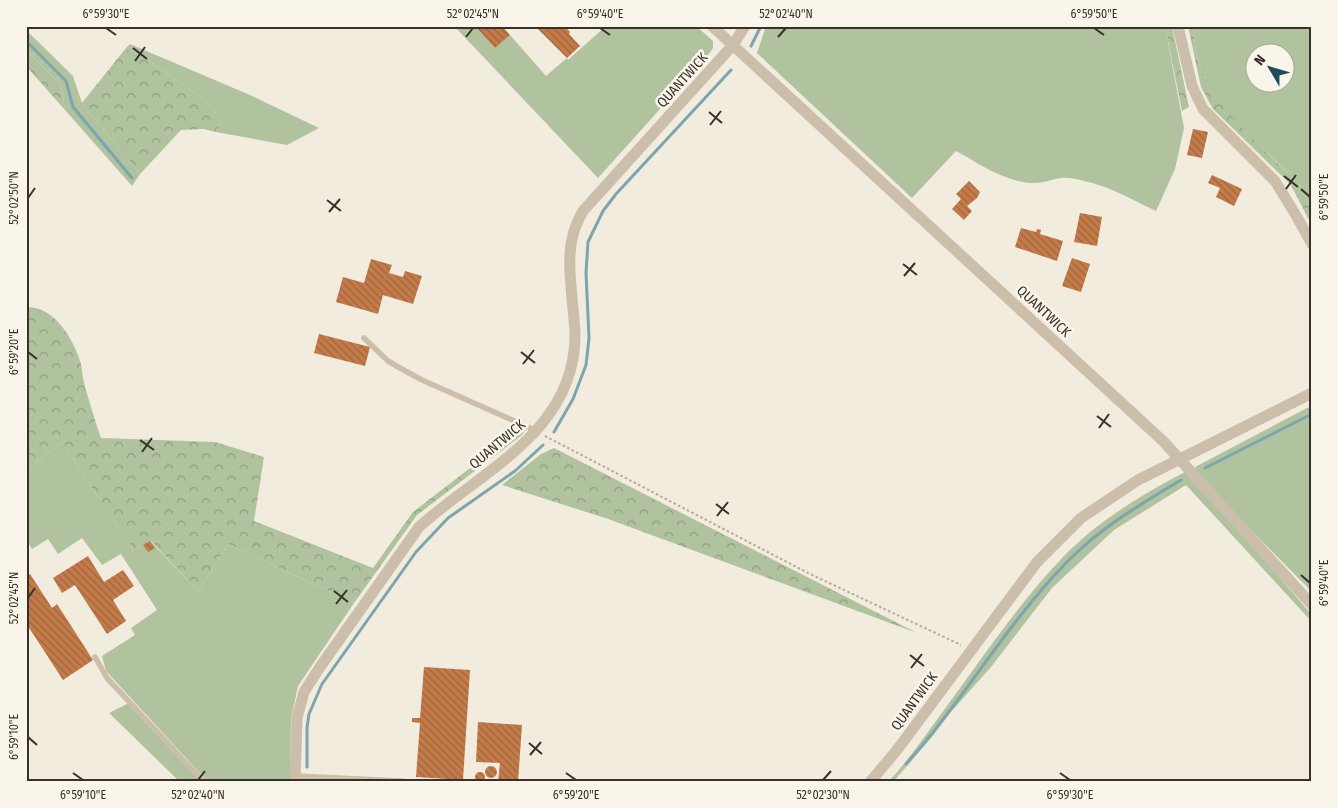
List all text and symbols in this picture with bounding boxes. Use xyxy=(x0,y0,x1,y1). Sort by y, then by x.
text: 6°59'30"E xyxy=(83,7,130,21)
text: 52°02'45"N xyxy=(447,7,499,21)
text: 6°59'40"E xyxy=(577,7,624,21)
text: 52°02'40"N xyxy=(759,7,813,21)
text: 6°59'50"E xyxy=(1071,7,1118,21)
north arrow xyxy=(1246,42,1296,92)
street label: QUANTWICK xyxy=(653,49,712,111)
text: N xyxy=(1251,52,1269,69)
text: 52°02'50"N xyxy=(7,171,21,225)
text: 6°59'50"E xyxy=(1317,173,1331,220)
street label: QUANTWICK xyxy=(1013,282,1075,341)
text: 6°59'20"E xyxy=(7,328,21,375)
street label: QUANTWICK xyxy=(466,416,529,473)
text: 6°59'40"E xyxy=(1317,559,1331,606)
text: 52°02'45"N xyxy=(7,572,21,624)
street label: QUANTWICK xyxy=(888,668,942,734)
text: 6°59'10"E xyxy=(7,714,21,760)
text: 6°59'10"E xyxy=(60,788,106,802)
text: 52°02'40"N xyxy=(171,788,225,802)
text: 6°59'20"E xyxy=(553,788,600,802)
text: 52°02'30"N xyxy=(796,788,850,802)
text: 6°59'30"E xyxy=(1047,788,1094,802)

